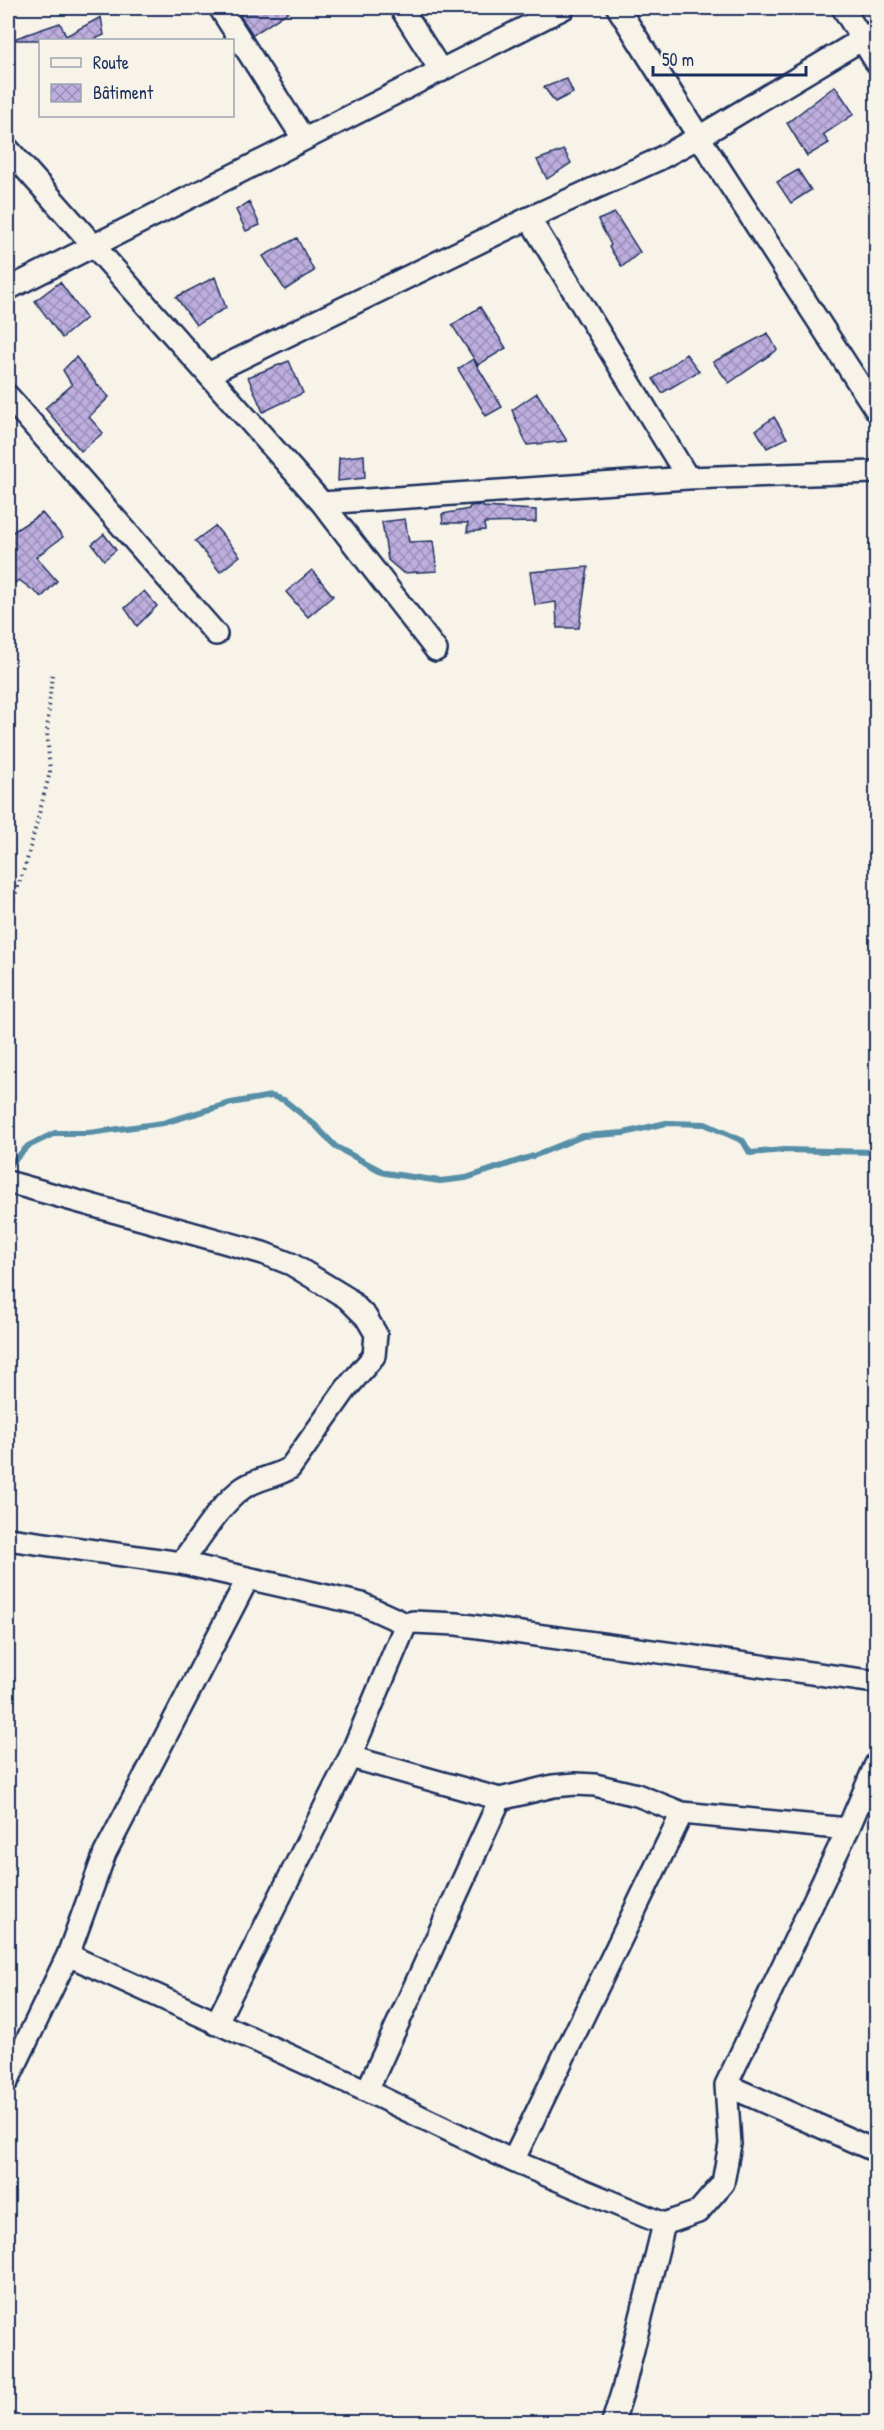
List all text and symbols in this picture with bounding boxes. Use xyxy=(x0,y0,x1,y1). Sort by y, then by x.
legend xyxy=(39,39,234,117)
scale bar xyxy=(653,39,806,77)
text: 50 m xyxy=(662,47,694,72)
text: Route xyxy=(93,50,129,75)
text: Bâtiment xyxy=(93,80,154,105)

